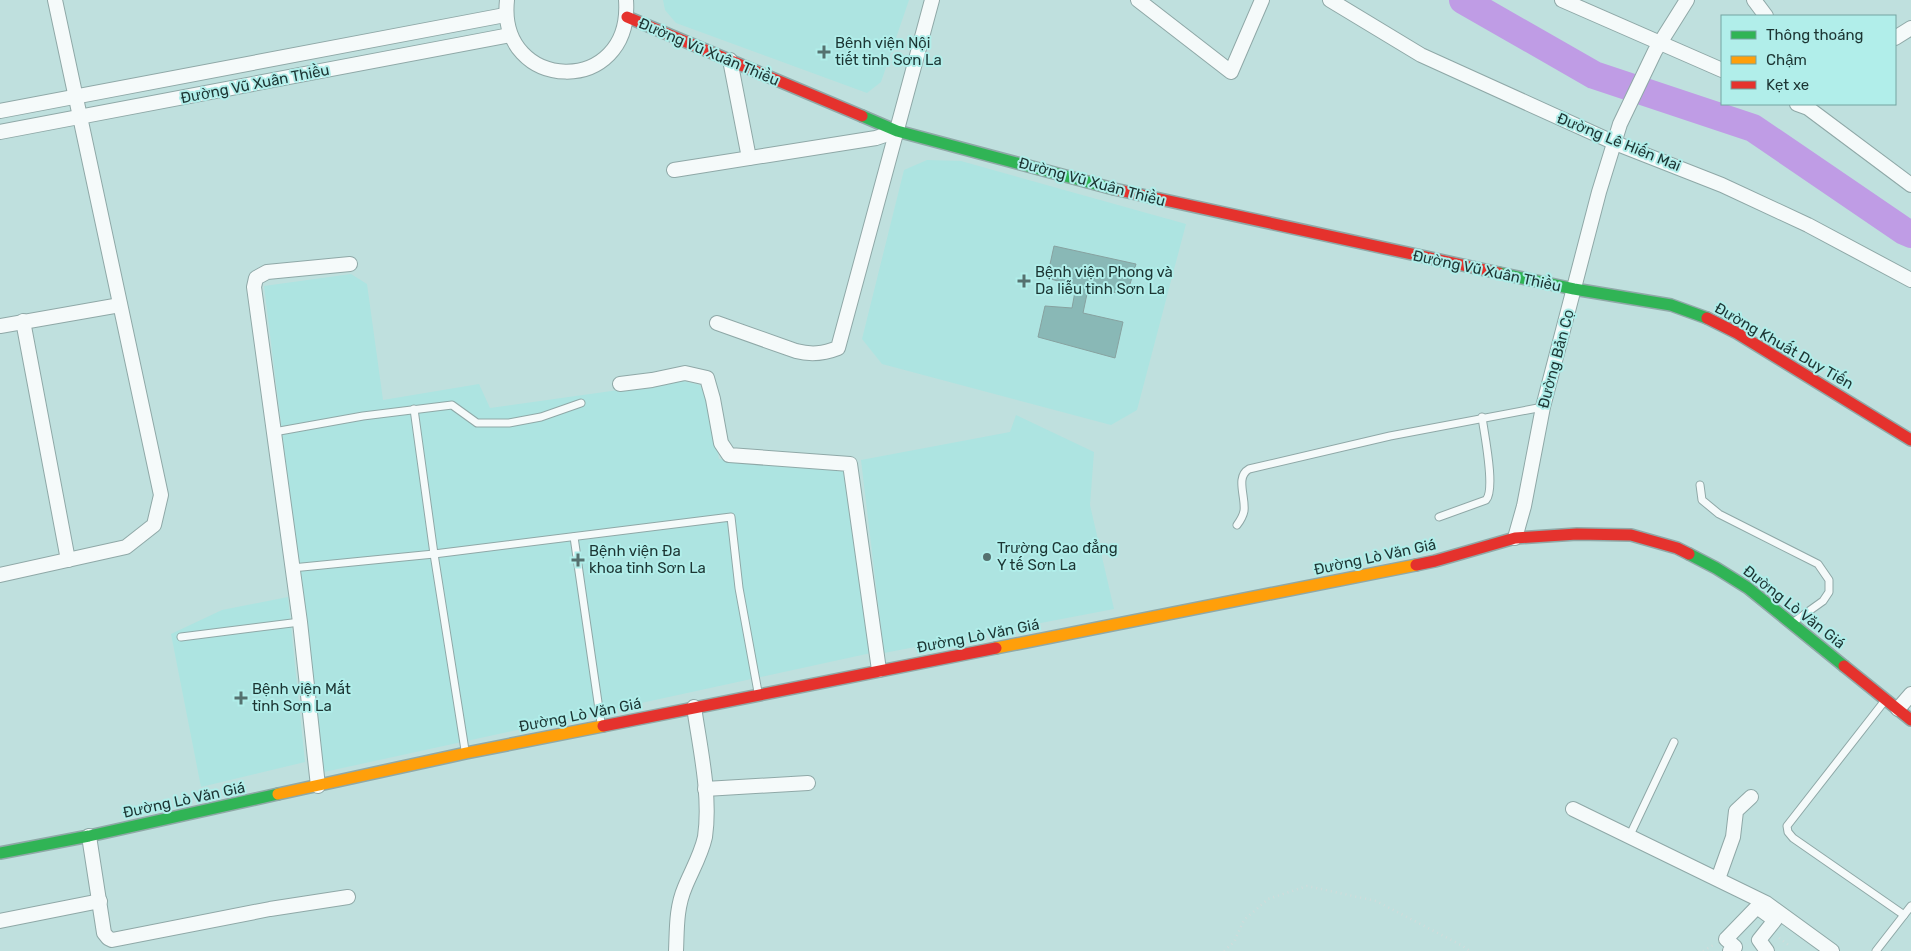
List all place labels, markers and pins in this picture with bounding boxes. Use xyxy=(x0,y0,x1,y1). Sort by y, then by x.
place label: Bệnh viện Nội tiết tỉnh Sơn La xyxy=(835,34,942,69)
marker: Bệnh viện Nội tiết tỉnh Sơn La xyxy=(817,45,831,59)
place label: Bệnh viện Phong và Da liễu tỉnh Sơn La xyxy=(1035,263,1173,298)
marker: Bệnh viện Phong và Da liễu tỉnh Sơn La xyxy=(1017,274,1031,288)
place label: Trường Cao đẳng Y tế Sơn La xyxy=(997,539,1118,574)
place label: Bệnh viện Đa khoa tỉnh Sơn La xyxy=(589,542,706,577)
marker: Trường Cao đẳng Y tế Sơn La xyxy=(981,551,993,563)
marker: Bệnh viện Đa khoa tỉnh Sơn La xyxy=(571,553,585,567)
place label: Bệnh viện Mắt tỉnh Sơn La xyxy=(252,680,351,715)
marker: Bệnh viện Mắt tỉnh Sơn La xyxy=(234,691,248,705)

